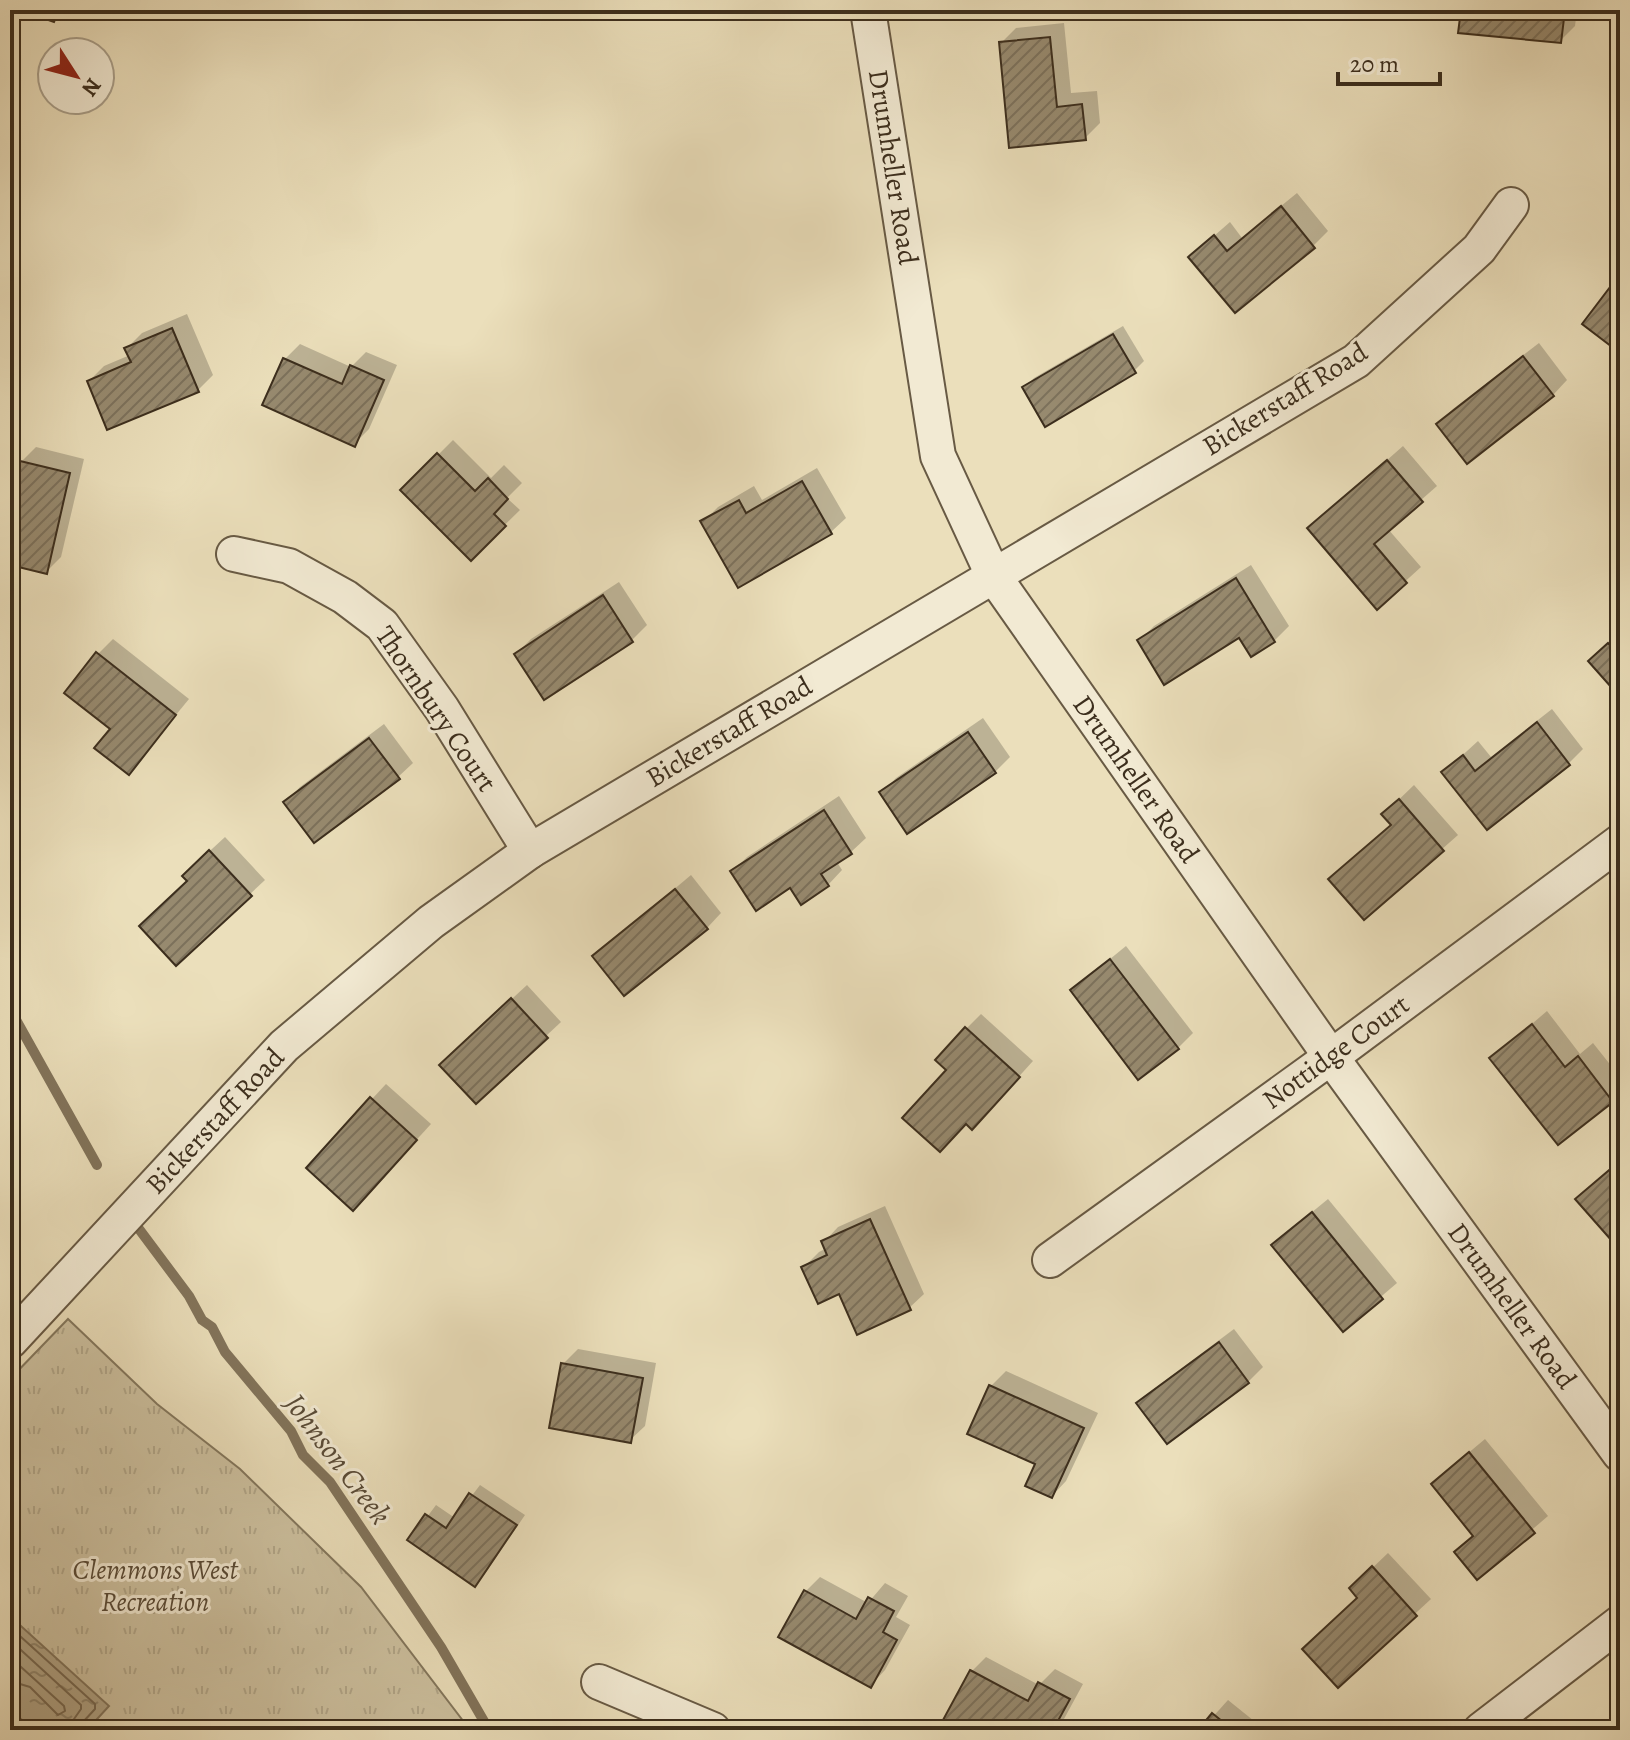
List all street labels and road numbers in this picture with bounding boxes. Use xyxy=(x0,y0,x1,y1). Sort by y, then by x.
street label: Drumheller Road xyxy=(859,67,927,268)
street label: Bickerstaff Road xyxy=(1195,333,1376,465)
street label: Thornbury Court xyxy=(366,619,506,799)
street label: Bickerstaff Road xyxy=(639,667,820,797)
street label: Drumheller Road xyxy=(1064,687,1209,871)
street label: Nottidge Court xyxy=(1255,986,1417,1118)
street label: Bickerstaff Road xyxy=(137,1039,294,1203)
street label: Drumheller Road xyxy=(1439,1215,1586,1398)

